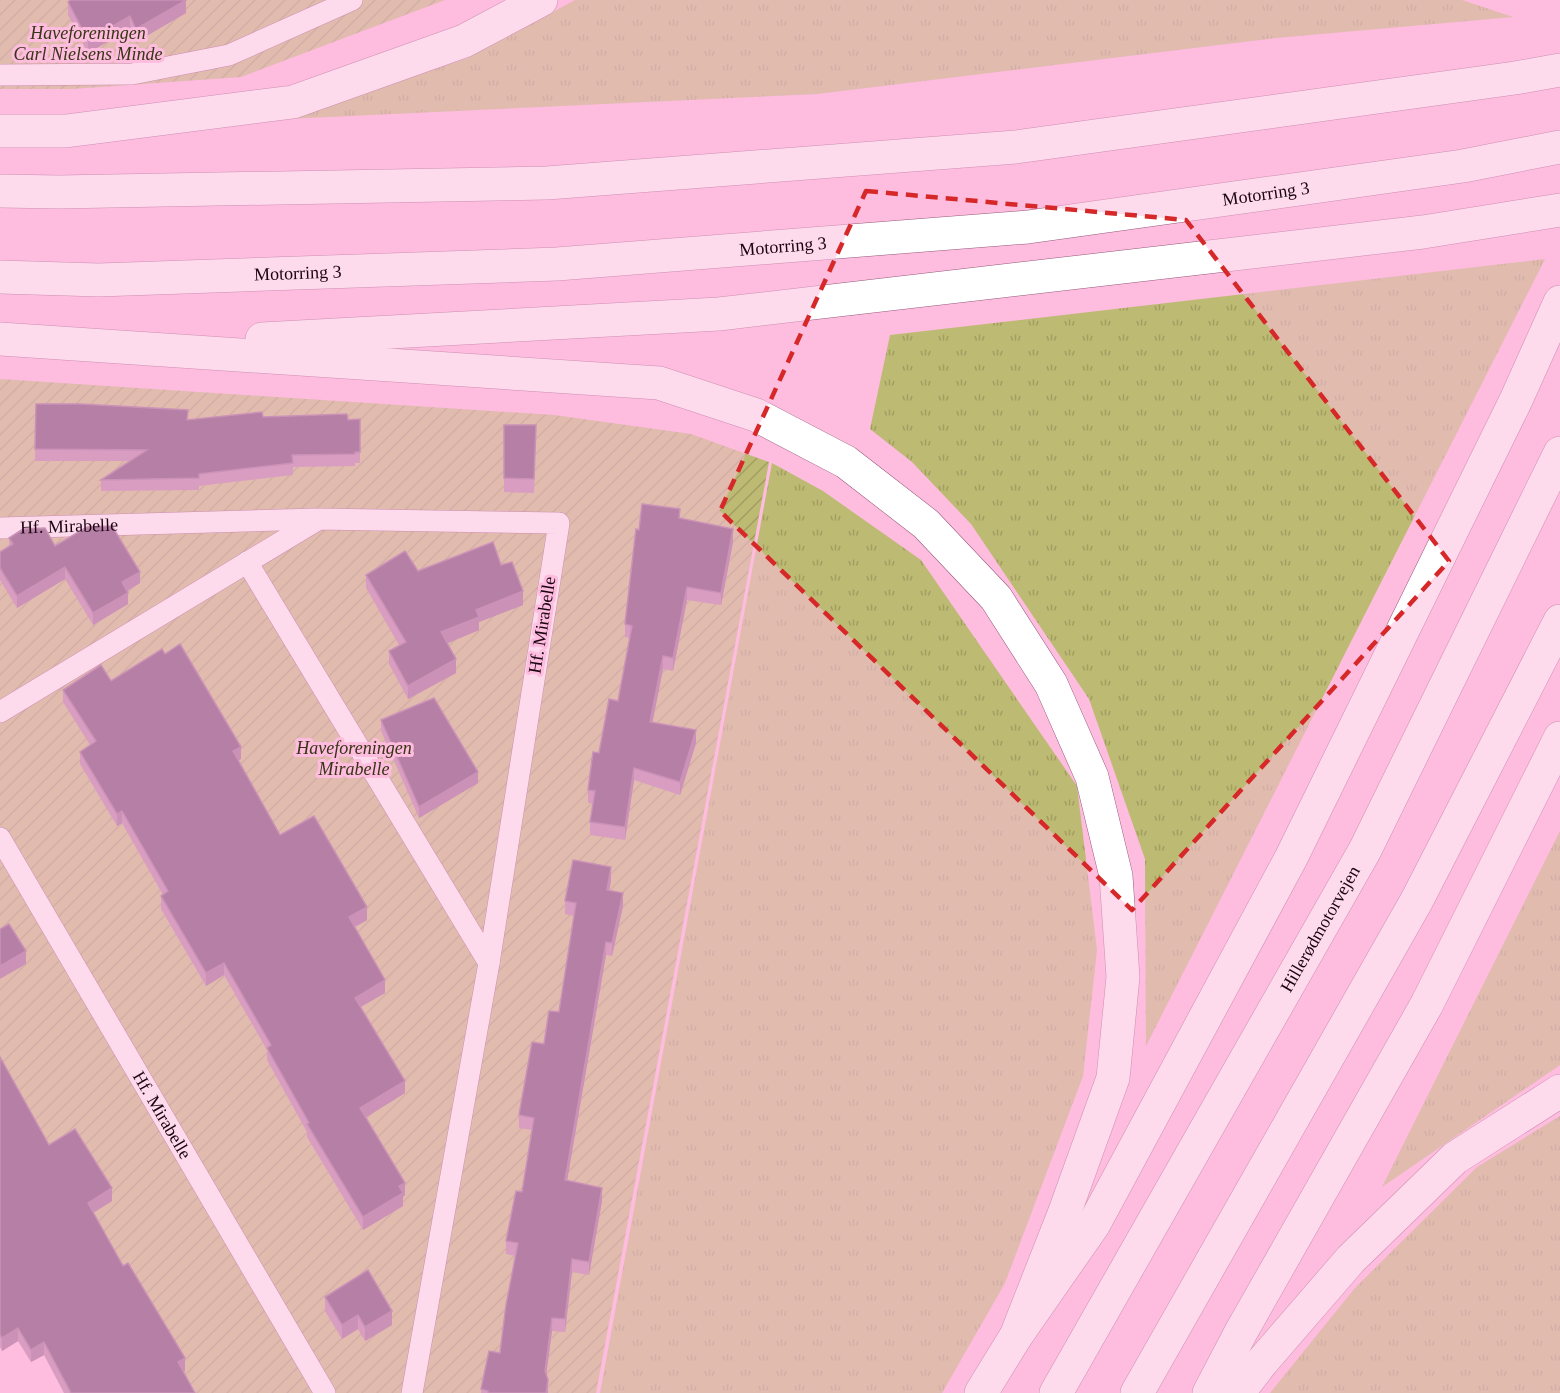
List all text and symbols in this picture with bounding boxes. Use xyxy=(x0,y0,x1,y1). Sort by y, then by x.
park label: Haveforeningen Carl Nielsens Minde xyxy=(14,23,163,64)
street label: Motorring 3 xyxy=(1221,178,1311,210)
street label: Motorring 3 xyxy=(739,233,827,260)
street label: Motorring 3 xyxy=(254,262,342,285)
street label: Hf. Mirabelle xyxy=(20,515,118,537)
street label: Hf. Mirabelle xyxy=(524,575,560,675)
park label: Haveforeningen Mirabelle xyxy=(295,738,412,779)
street label: Hillerødmotorvejen xyxy=(1276,862,1364,996)
street label: Hf. Mirabelle xyxy=(129,1068,196,1162)

